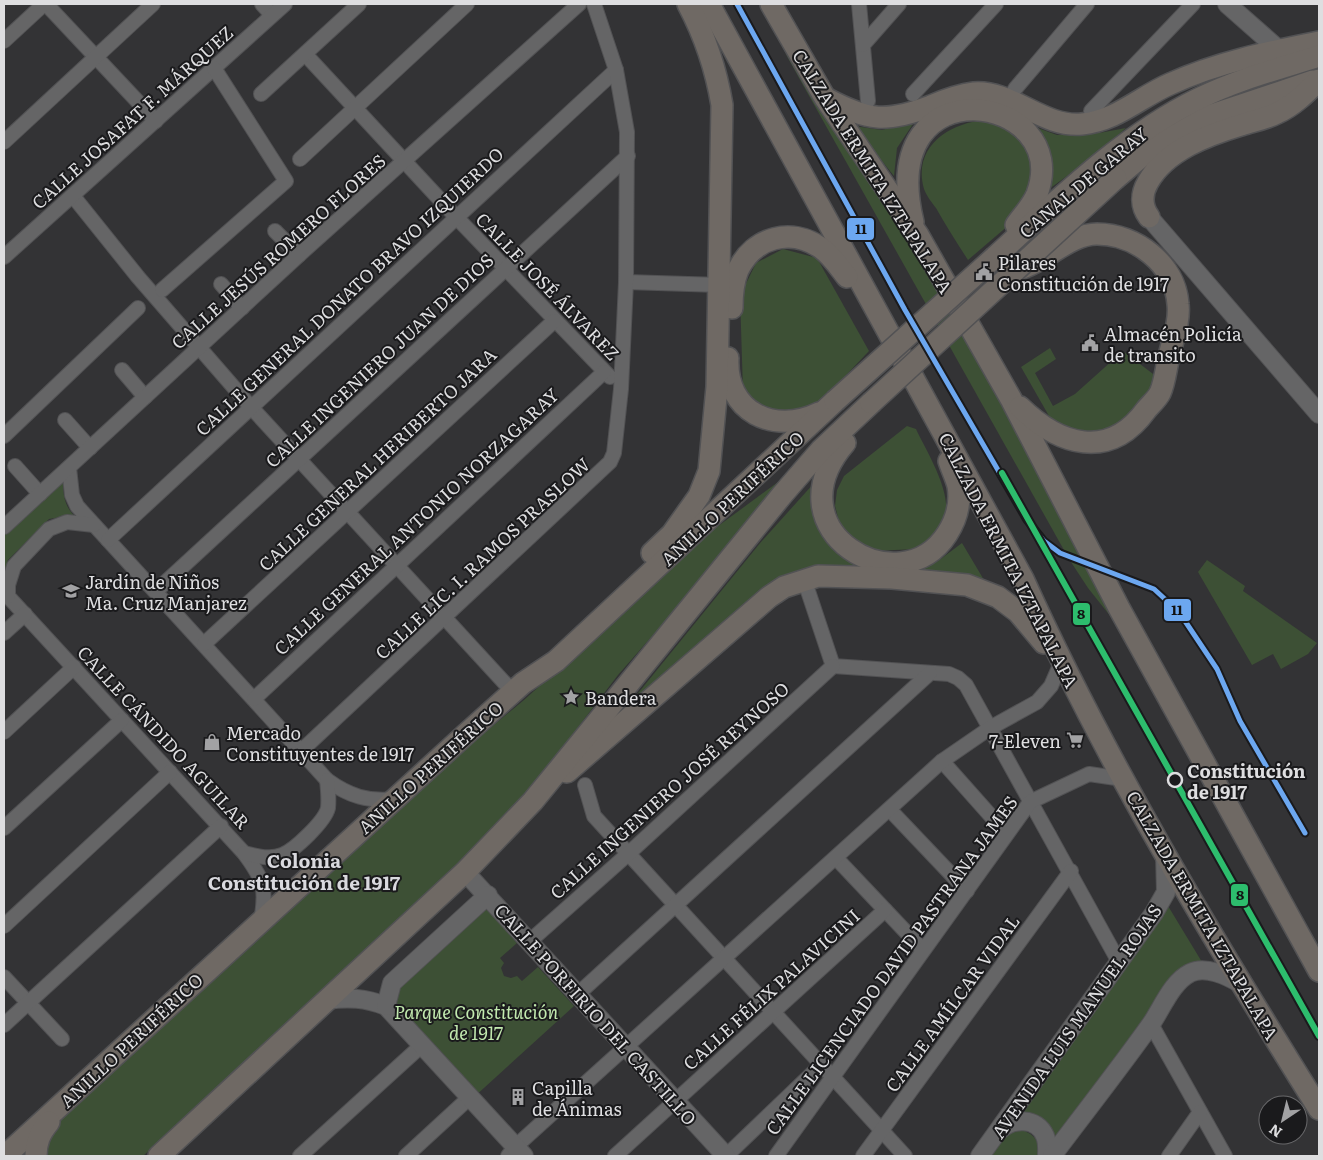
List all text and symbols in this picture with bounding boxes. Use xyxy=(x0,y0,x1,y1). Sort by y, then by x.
street label: CALLE JOSAFAT F. MÁRQUEZ xyxy=(25,19,239,215)
street label: CALZADA ERMITA IZTAPALAPA xyxy=(786,44,960,298)
street label: CANAL DE GARAY xyxy=(1013,120,1153,244)
street label: CALLE GENERAL DONATO BRAVO IZQUIERDO xyxy=(189,140,509,442)
street label: CALLE JESÚS ROMERO FLORES xyxy=(165,147,391,355)
street label: CALLE JOSÉ ÁLVAREZ xyxy=(470,206,626,366)
line badge: 11 xyxy=(846,217,875,241)
text: 11 xyxy=(855,218,867,238)
street label: CALLE INGENIERO JUAN DE DIOS xyxy=(259,247,499,473)
place label: Pilares Constitución de 1917 xyxy=(998,249,1169,297)
public building icon: Pilares Constitución de 1917 xyxy=(974,262,994,282)
place label: Almacén Policía de transito xyxy=(1104,320,1242,368)
public building icon: Almacén Policía de transito xyxy=(1080,333,1100,353)
street label: CALLE GENERAL HERIBERTO JARA xyxy=(252,341,502,577)
street label: CALLE GENERAL ANTONIO NORZAGARAY xyxy=(267,381,565,661)
street label: ANILLO PERIFÉRICO xyxy=(654,424,810,572)
street label: CALZADA ERMITA IZTAPALAPA xyxy=(933,427,1085,693)
street label: CALLE LIC. I. RAMOS PRASLOW xyxy=(368,451,596,665)
place label: Jardín de Niños Ma. Cruz Manjarez xyxy=(85,568,247,616)
school or university icon: Jardín de Niños Ma. Cruz Manjarez xyxy=(61,581,81,601)
line badge: 11 xyxy=(1163,598,1192,622)
text: 11 xyxy=(1171,599,1183,619)
line badge: 8 xyxy=(1072,602,1091,626)
text: 8 xyxy=(1077,603,1085,623)
street label: CALLE CÁNDIDO AGUILAR xyxy=(72,639,256,835)
street label: CALLE INGENIERO JOSÉ REYNOSO xyxy=(543,675,795,905)
place label: Bandera xyxy=(585,684,657,711)
place icon: Bandera xyxy=(561,687,581,707)
street label: ANILLO PERIFÉRICO xyxy=(351,694,509,840)
place label: Mercado Constituyentes de 1917 xyxy=(226,719,414,767)
place label: 7-Eleven xyxy=(989,727,1061,754)
supermarket icon: 7-Eleven xyxy=(1065,730,1085,750)
shop icon: Mercado Constituyentes de 1917 xyxy=(202,732,222,752)
place label: Constitución de 1917 xyxy=(1187,757,1306,805)
marker: Constitución de 1917 xyxy=(1167,772,1183,788)
street label: CALZADA ERMITA IZTAPALAPA xyxy=(1120,785,1286,1045)
street label: CALLE LICENCIADO DAVID PASTRANA JAMES xyxy=(758,790,1024,1140)
district label: Colonia Constitución de 1917 xyxy=(208,846,401,896)
line badge: 8 xyxy=(1230,883,1249,907)
text: 8 xyxy=(1236,884,1244,904)
street label: CALLE PORFIRIO DEL CASTILLO xyxy=(489,897,703,1131)
street label: AVENIDA LUIS MANUEL ROJAS xyxy=(984,898,1168,1144)
street label: CALLE FÉLIX PALAVICINI xyxy=(677,902,865,1076)
street label: CALLE AMÍLCAR VIDAL xyxy=(878,909,1026,1097)
street label: ANILLO PERIFÉRICO xyxy=(53,966,209,1114)
park label: Parque Constitución de 1917 xyxy=(394,998,558,1046)
place label: Capilla de Ánimas xyxy=(532,1074,622,1122)
building icon: Capilla de Ánimas xyxy=(508,1087,528,1107)
north arrow xyxy=(1258,1095,1308,1145)
text: N xyxy=(1264,1120,1286,1143)

